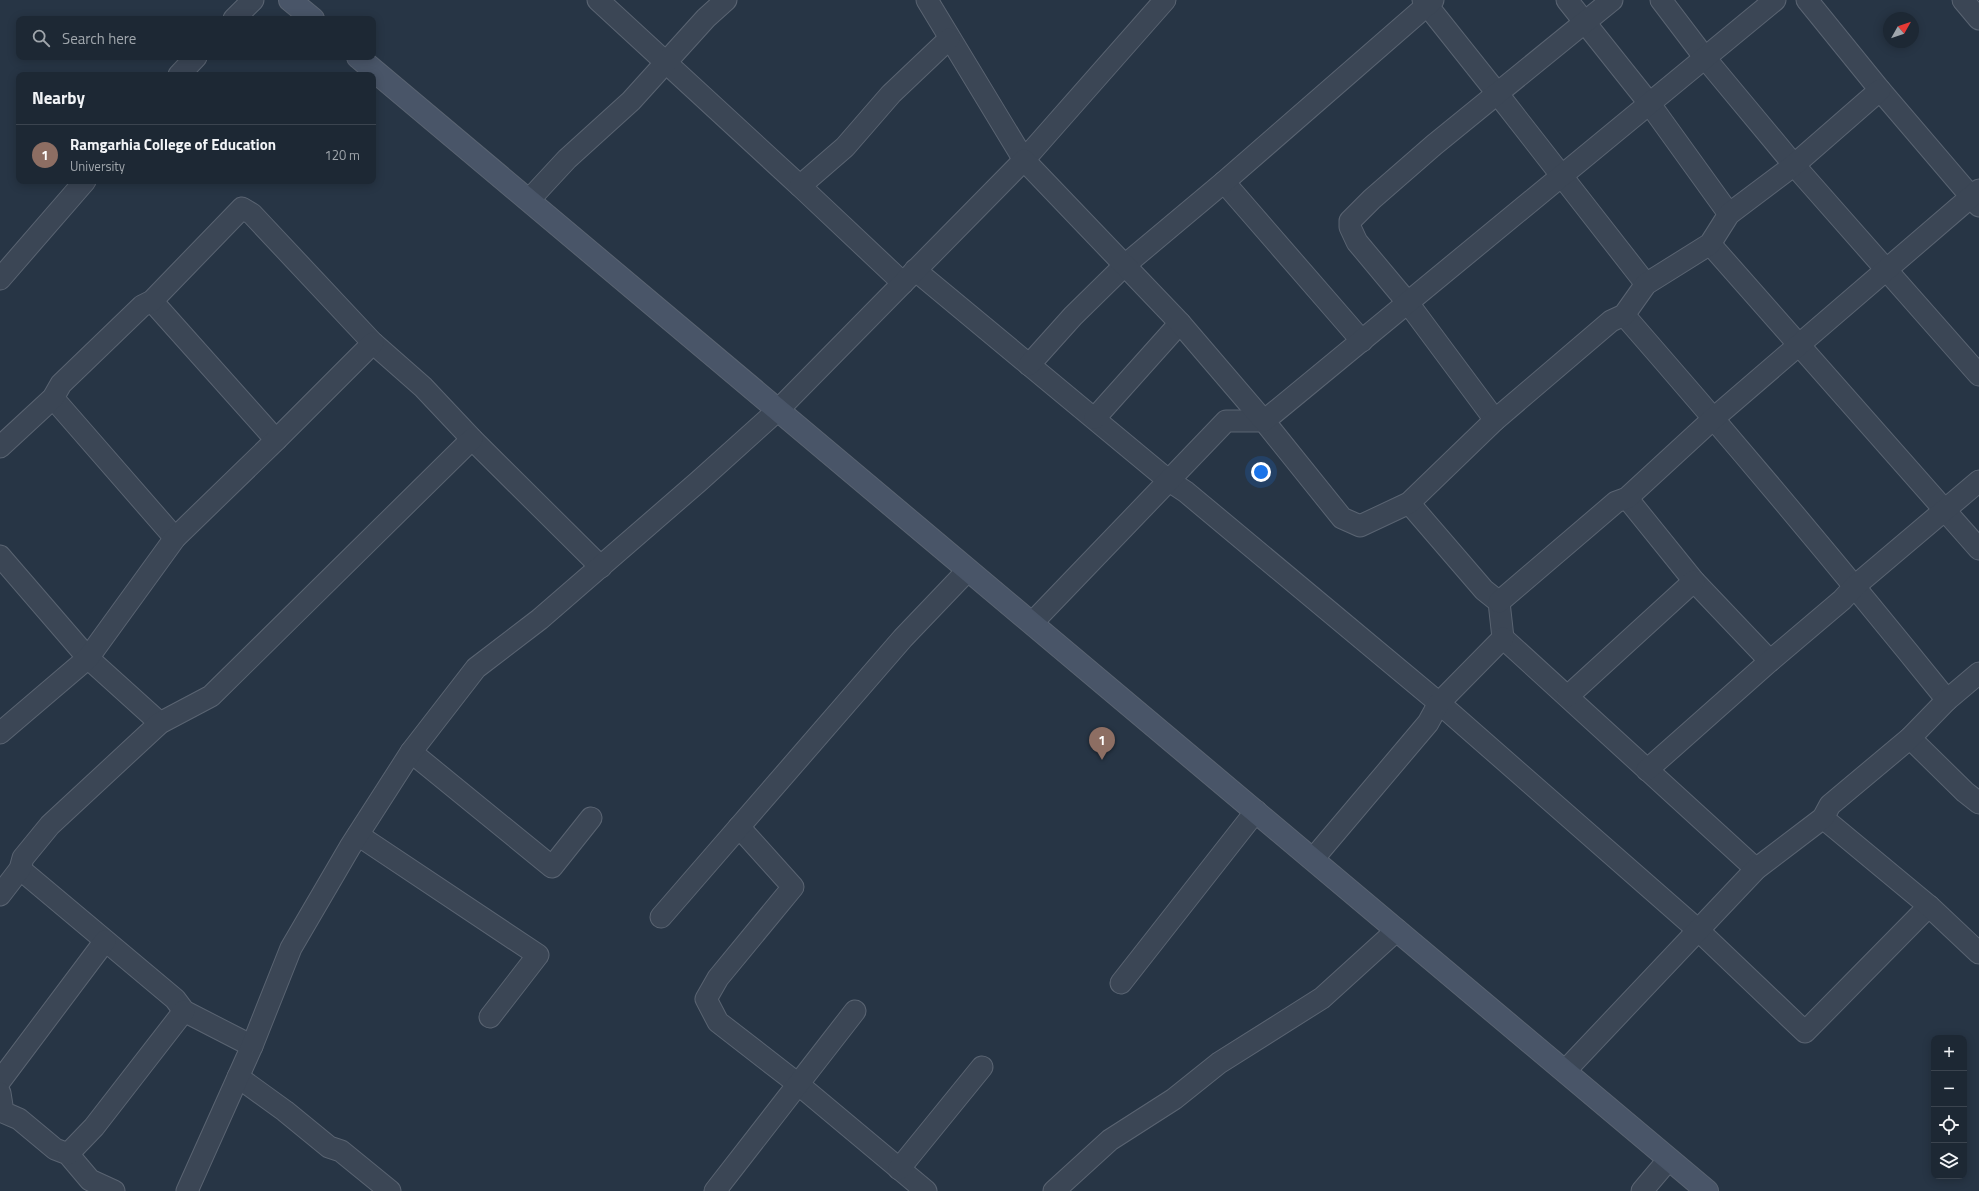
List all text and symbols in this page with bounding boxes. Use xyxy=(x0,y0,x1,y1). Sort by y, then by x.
north arrow xyxy=(1883,12,1919,48)
search box xyxy=(16,16,376,60)
icon: search xyxy=(30,27,52,49)
text: Search here xyxy=(62,27,136,50)
text: Nearby xyxy=(32,85,85,111)
text: Ramgarhia College of Education xyxy=(70,133,276,156)
text: 1 xyxy=(41,145,49,165)
text: 120 m xyxy=(324,145,360,165)
text: University xyxy=(70,156,125,176)
your location xyxy=(1251,462,1271,482)
pin: 1 xyxy=(1089,727,1115,760)
map controls xyxy=(1931,1035,1967,1179)
button: + xyxy=(1931,1035,1967,1071)
button: − xyxy=(1931,1071,1967,1107)
button: locate xyxy=(1931,1107,1967,1143)
button: layers xyxy=(1931,1143,1967,1179)

